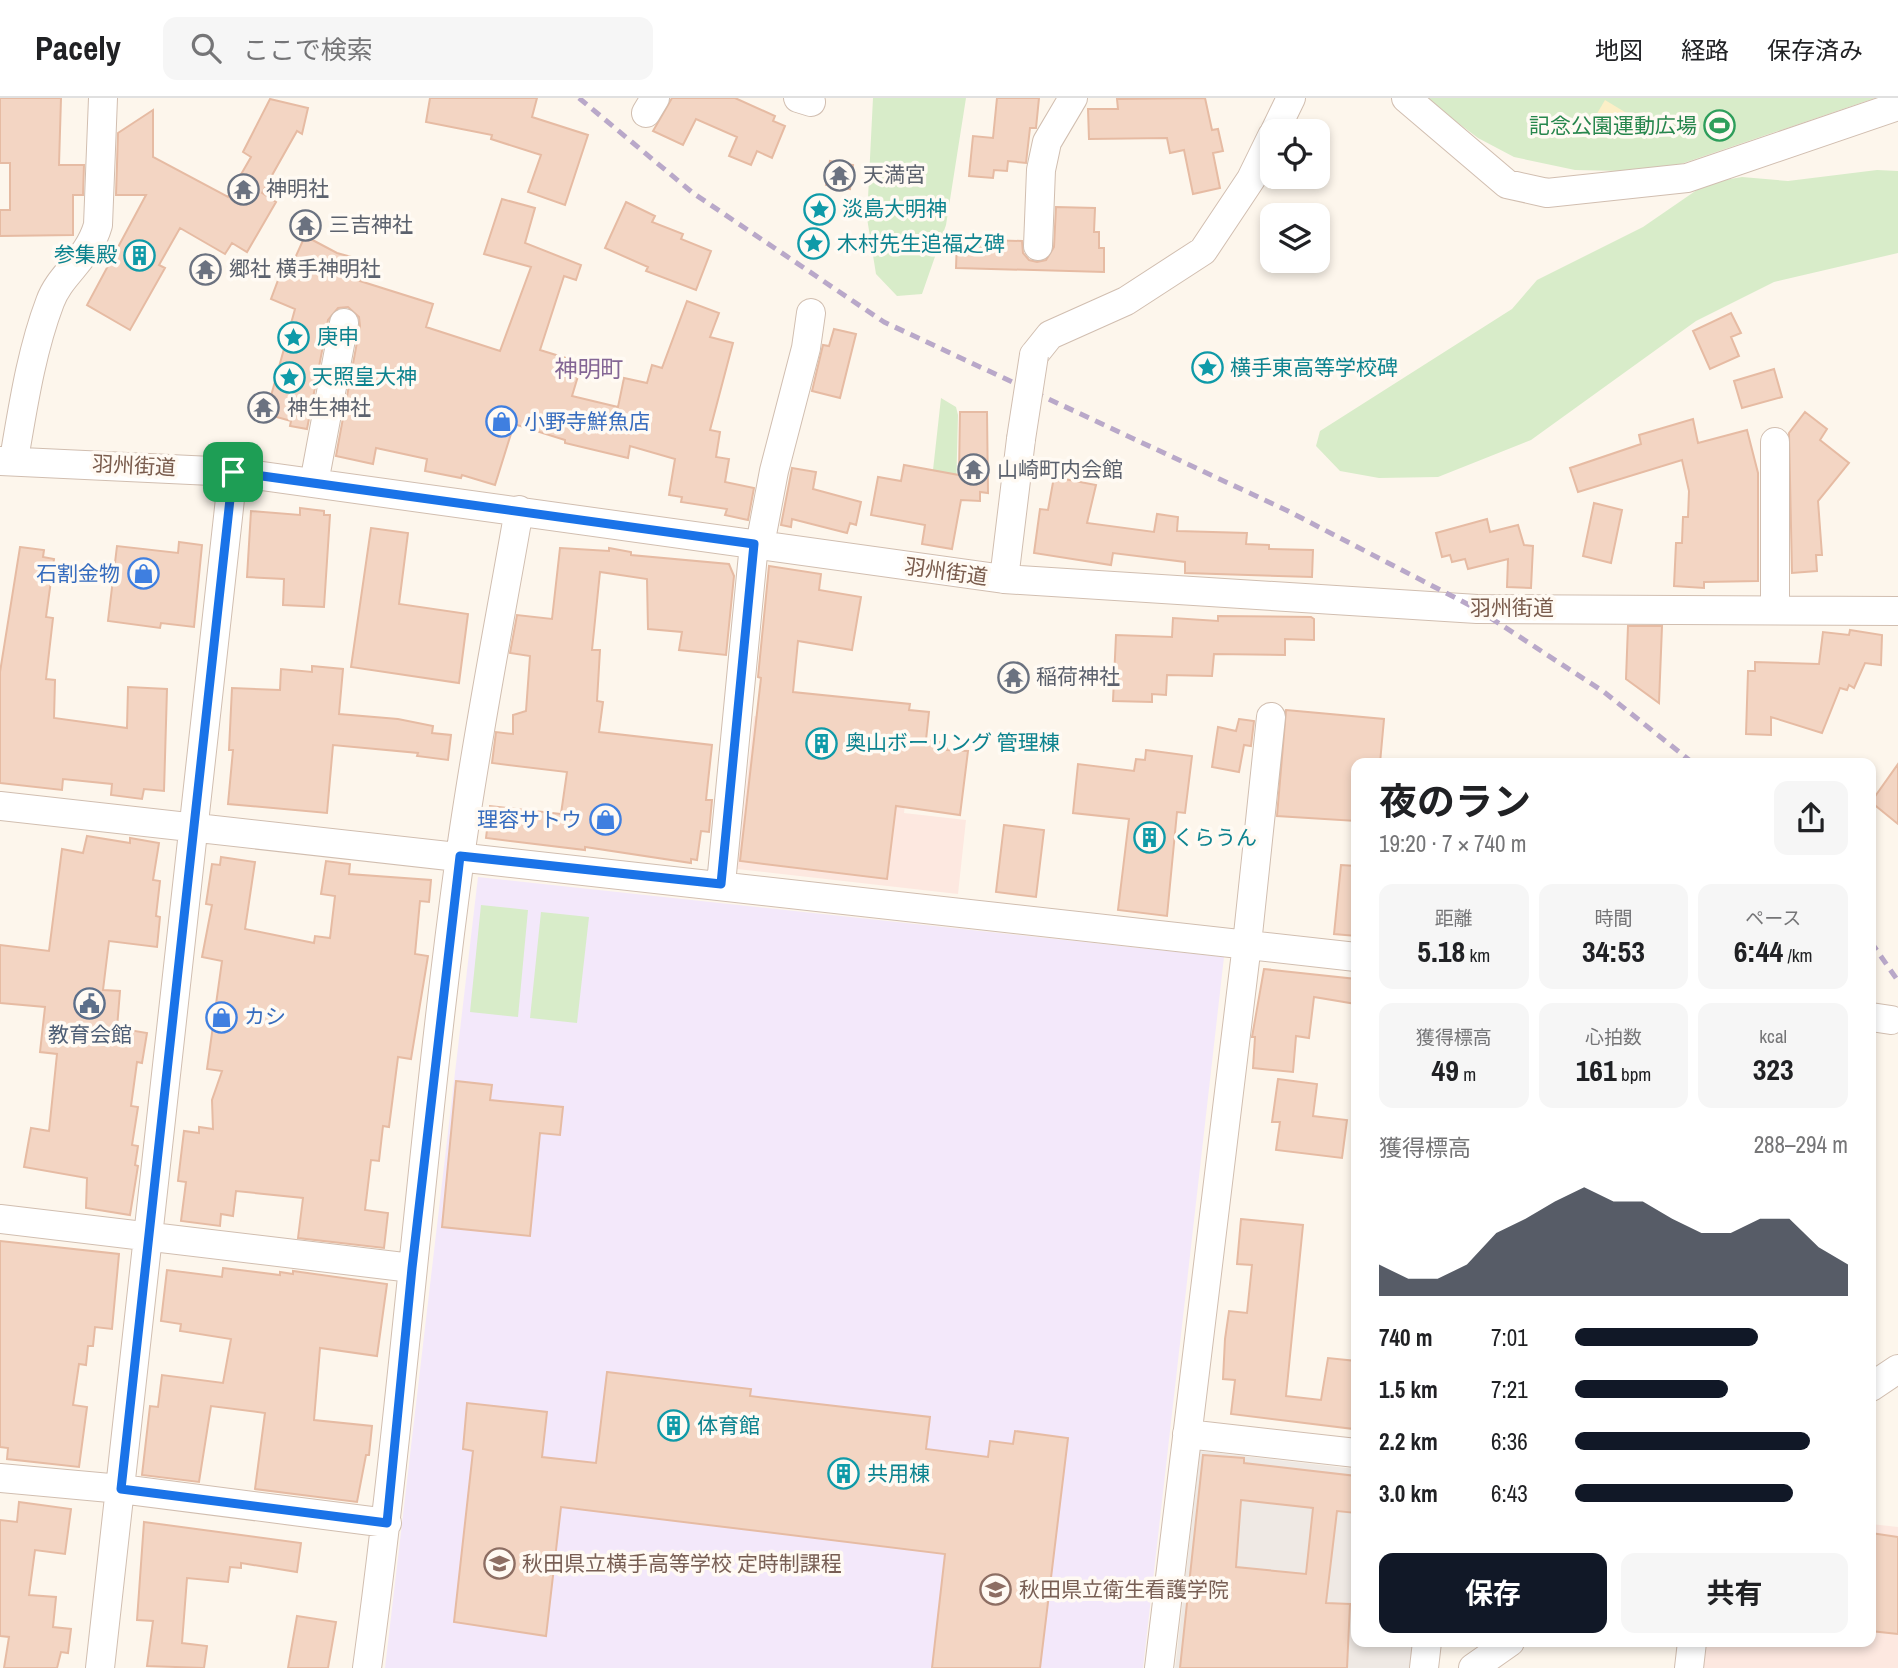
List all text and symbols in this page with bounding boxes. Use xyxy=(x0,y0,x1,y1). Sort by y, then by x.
search box xyxy=(163,17,653,80)
text: Pacely xyxy=(35,26,121,70)
icon: search xyxy=(187,29,225,67)
text: ここで検索 xyxy=(243,32,373,67)
text: 地図 xyxy=(1595,34,1643,66)
text: 経路 xyxy=(1681,34,1729,66)
text: 保存済み xyxy=(1767,34,1863,66)
sports icon: 記念公園運動広場 xyxy=(1703,109,1737,143)
place label: 記念公園運動広場 xyxy=(1529,111,1697,140)
map controls xyxy=(1260,119,1330,273)
button: locate xyxy=(1260,119,1330,189)
temple icon: 天満宮 xyxy=(823,158,857,192)
place label: 天満宮 xyxy=(863,160,926,189)
temple icon: 神明社 xyxy=(226,172,260,206)
place label: 神明社 xyxy=(266,174,329,203)
place icon: 淡島大明神 xyxy=(802,192,836,226)
place label: 淡島大明神 xyxy=(842,194,947,223)
button: layers xyxy=(1260,203,1330,273)
temple icon: 三吉神社 xyxy=(289,208,323,242)
place label: 三吉神社 xyxy=(329,210,413,239)
place icon: 木村先生追福之碑 xyxy=(797,227,831,261)
place label: 木村先生追福之碑 xyxy=(837,229,1005,258)
building icon: 参集殿 xyxy=(123,238,157,272)
place label: 参集殿 xyxy=(54,240,117,269)
temple icon: 郷社 横手神明社 xyxy=(189,252,223,286)
place label: 郷社 横手神明社 xyxy=(229,254,381,283)
place icon: 庚申 xyxy=(277,320,311,354)
place label: 庚申 xyxy=(317,322,359,351)
place icon: 横手東高等学校碑 xyxy=(1190,351,1224,385)
district label: 神明町 xyxy=(555,353,624,384)
place label: 横手東高等学校碑 xyxy=(1230,353,1398,382)
place icon: 天照皇大神 xyxy=(272,360,306,394)
place label: 天照皇大神 xyxy=(312,362,417,391)
temple icon: 神生神社 xyxy=(247,391,281,425)
place label: 神生神社 xyxy=(287,393,371,422)
shop icon: 小野寺鮮魚店 xyxy=(484,405,518,439)
place label: 小野寺鮮魚店 xyxy=(524,407,650,436)
pin xyxy=(203,442,263,502)
street label: 羽州街道 xyxy=(91,449,177,482)
icon: arrive xyxy=(214,453,252,491)
temple icon: 山崎町内会館 xyxy=(957,453,991,487)
place label: 山崎町内会館 xyxy=(997,455,1123,484)
street label: 羽州街道 xyxy=(902,551,990,592)
shop icon: 石割金物 xyxy=(126,557,160,591)
place label: 石割金物 xyxy=(36,559,120,588)
street label: 羽州街道 xyxy=(1470,593,1554,622)
temple icon: 稲荷神社 xyxy=(996,660,1030,694)
place label: 稲荷神社 xyxy=(1036,662,1120,691)
building icon: 奥山ボーリング 管理棟 xyxy=(805,726,839,760)
place label: 奥山ボーリング 管理棟 xyxy=(845,728,1060,757)
text: 夜のラン xyxy=(1379,776,1531,827)
button: share xyxy=(1774,781,1848,855)
shop icon: 理容サトウ xyxy=(588,803,622,837)
place label: 理容サトウ xyxy=(477,805,582,834)
building icon: くらうん xyxy=(1133,821,1167,855)
place label: くらうん xyxy=(1173,823,1257,852)
text: 19:20 · 7 × 740 m xyxy=(1379,828,1526,859)
text: 距離 xyxy=(1435,905,1473,931)
text: 時間 xyxy=(1594,905,1633,931)
text: ペース xyxy=(1745,905,1801,931)
text: 5.18 xyxy=(1417,931,1465,971)
text: 34:53 xyxy=(1582,931,1645,971)
text: 6:44 xyxy=(1734,931,1783,971)
text: km xyxy=(1465,942,1490,968)
text: /km xyxy=(1783,942,1813,968)
public building icon: 教育会館 xyxy=(73,986,107,1020)
shop icon: カシ xyxy=(204,1000,238,1034)
place label: カシ xyxy=(244,1002,286,1031)
place label: 教育会館 xyxy=(48,1020,132,1049)
text: kcal xyxy=(1759,1023,1787,1049)
text: 獲得標高 xyxy=(1416,1024,1492,1050)
text: 心拍数 xyxy=(1585,1024,1642,1050)
text: 323 xyxy=(1753,1049,1794,1089)
text: 49 xyxy=(1431,1050,1459,1090)
text: 161 xyxy=(1576,1050,1617,1090)
text: m xyxy=(1459,1061,1476,1087)
text: bpm xyxy=(1617,1061,1651,1087)
text: 288–294 m xyxy=(1754,1129,1848,1160)
text: 獲得標高 xyxy=(1379,1132,1471,1163)
text: 740 m xyxy=(1379,1322,1432,1353)
text: 7:01 xyxy=(1491,1322,1528,1353)
text: 1.5 km xyxy=(1379,1374,1438,1405)
text: 7:21 xyxy=(1491,1374,1528,1405)
building icon: 体育館 xyxy=(657,1409,691,1443)
place label: 体育館 xyxy=(697,1411,760,1440)
text: 2.2 km xyxy=(1379,1426,1438,1457)
text: 6:36 xyxy=(1491,1426,1528,1457)
building icon: 共用棟 xyxy=(827,1457,861,1491)
place label: 共用棟 xyxy=(867,1459,930,1488)
text: 3.0 km xyxy=(1379,1478,1438,1509)
text: 6:43 xyxy=(1491,1478,1528,1509)
school or university icon: 秋田県立横手高等学校 定時制課程 xyxy=(482,1547,516,1581)
place label: 秋田県立横手高等学校 定時制課程 xyxy=(522,1549,842,1578)
button: 保存 xyxy=(1379,1553,1607,1633)
button: 共有 xyxy=(1621,1553,1848,1633)
school or university icon: 秋田県立衛生看護学院 xyxy=(979,1573,1013,1607)
place label: 秋田県立衛生看護学院 xyxy=(1019,1575,1229,1604)

